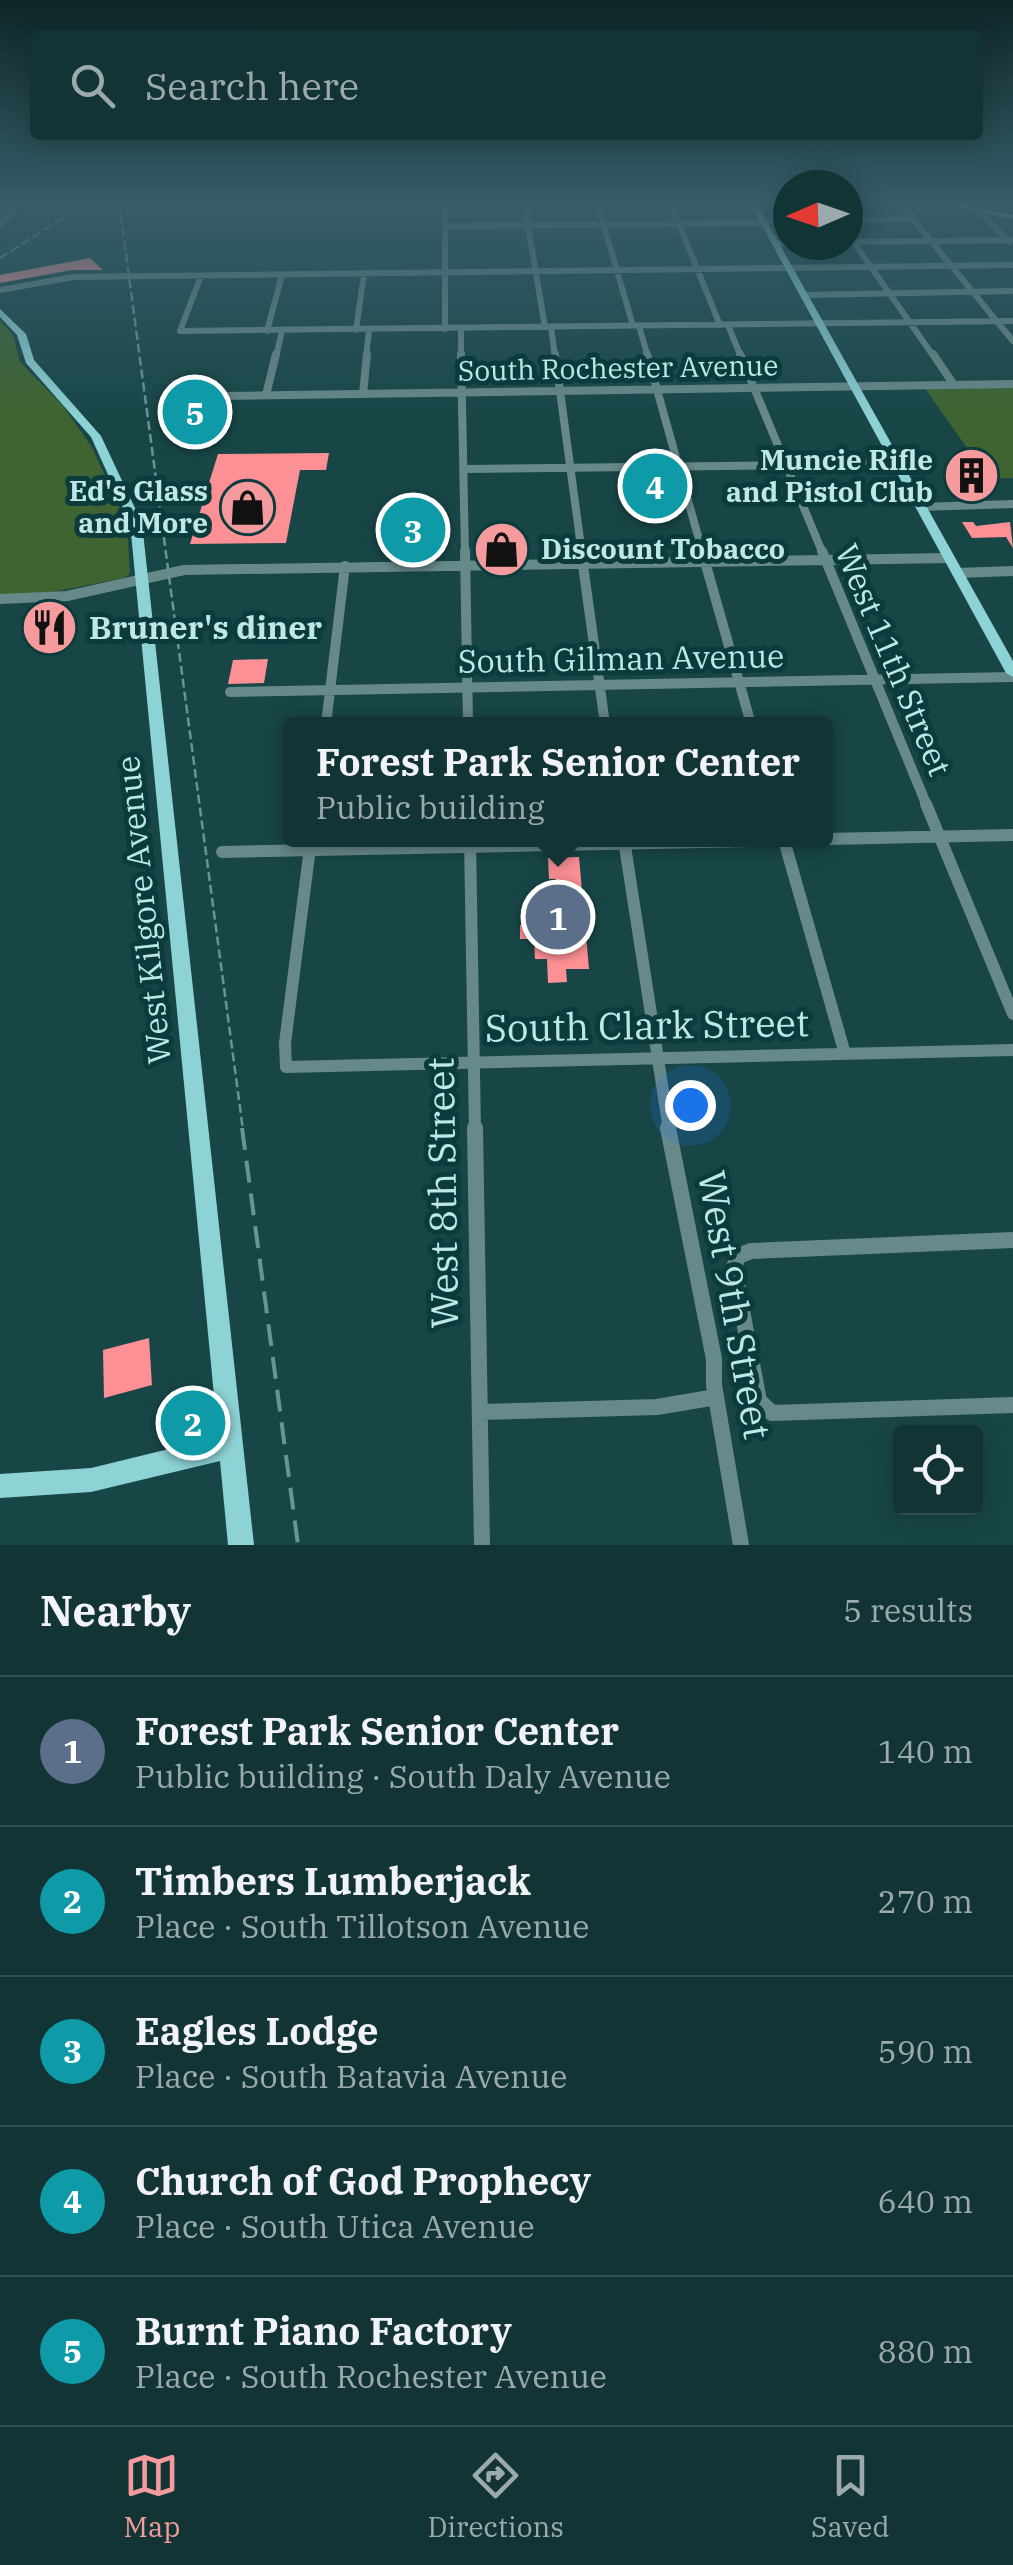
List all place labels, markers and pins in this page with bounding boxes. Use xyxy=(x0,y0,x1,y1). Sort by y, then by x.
pin: 5 xyxy=(162,374,228,450)
place label: Muncie Rifle and Pistol Club xyxy=(726,441,933,510)
building icon: Muncie Rifle and Pistol Club xyxy=(942,446,1002,506)
pin: 4 xyxy=(622,448,688,524)
place label: Ed's Glass and More xyxy=(69,472,208,541)
shop icon: Ed's Glass and More xyxy=(217,477,277,537)
pin: 3 xyxy=(380,492,446,568)
shop icon: Discount Tobacco xyxy=(472,519,532,579)
place label: Discount Tobacco xyxy=(541,530,785,567)
restaurant icon: Bruner's diner xyxy=(20,598,80,658)
place label: Bruner's diner xyxy=(89,606,322,648)
pin: 1 xyxy=(526,880,590,954)
pin: 2 xyxy=(160,1386,226,1460)

